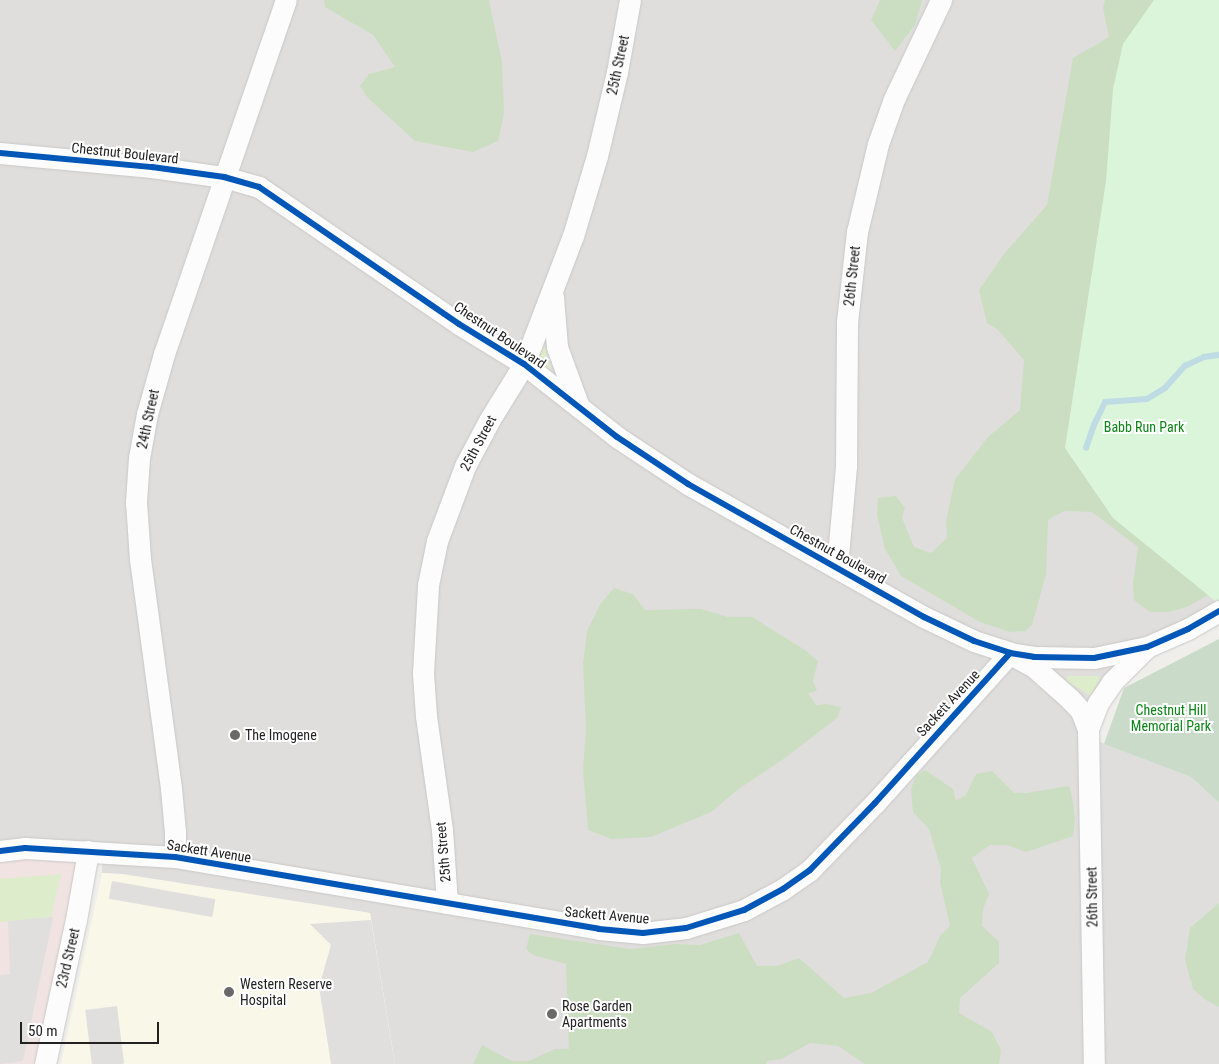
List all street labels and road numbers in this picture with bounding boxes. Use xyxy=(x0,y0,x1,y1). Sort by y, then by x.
street label: 25th Street xyxy=(603,34,633,96)
street label: Chestnut Boulevard xyxy=(71,139,179,167)
street label: 26th Street xyxy=(840,245,864,307)
street label: Chestnut Boulevard xyxy=(451,298,549,372)
street label: 24th Street xyxy=(133,388,163,450)
street label: 25th Street xyxy=(456,412,500,474)
street label: Chestnut Boulevard xyxy=(787,521,889,587)
street label: Sackett Avenue xyxy=(913,666,983,740)
street label: 25th Street xyxy=(432,821,454,883)
street label: Sackett Avenue xyxy=(166,836,252,866)
street label: 26th Street xyxy=(1083,866,1101,928)
street label: Sackett Avenue xyxy=(564,903,650,927)
street label: 23rd Street xyxy=(53,926,83,990)

